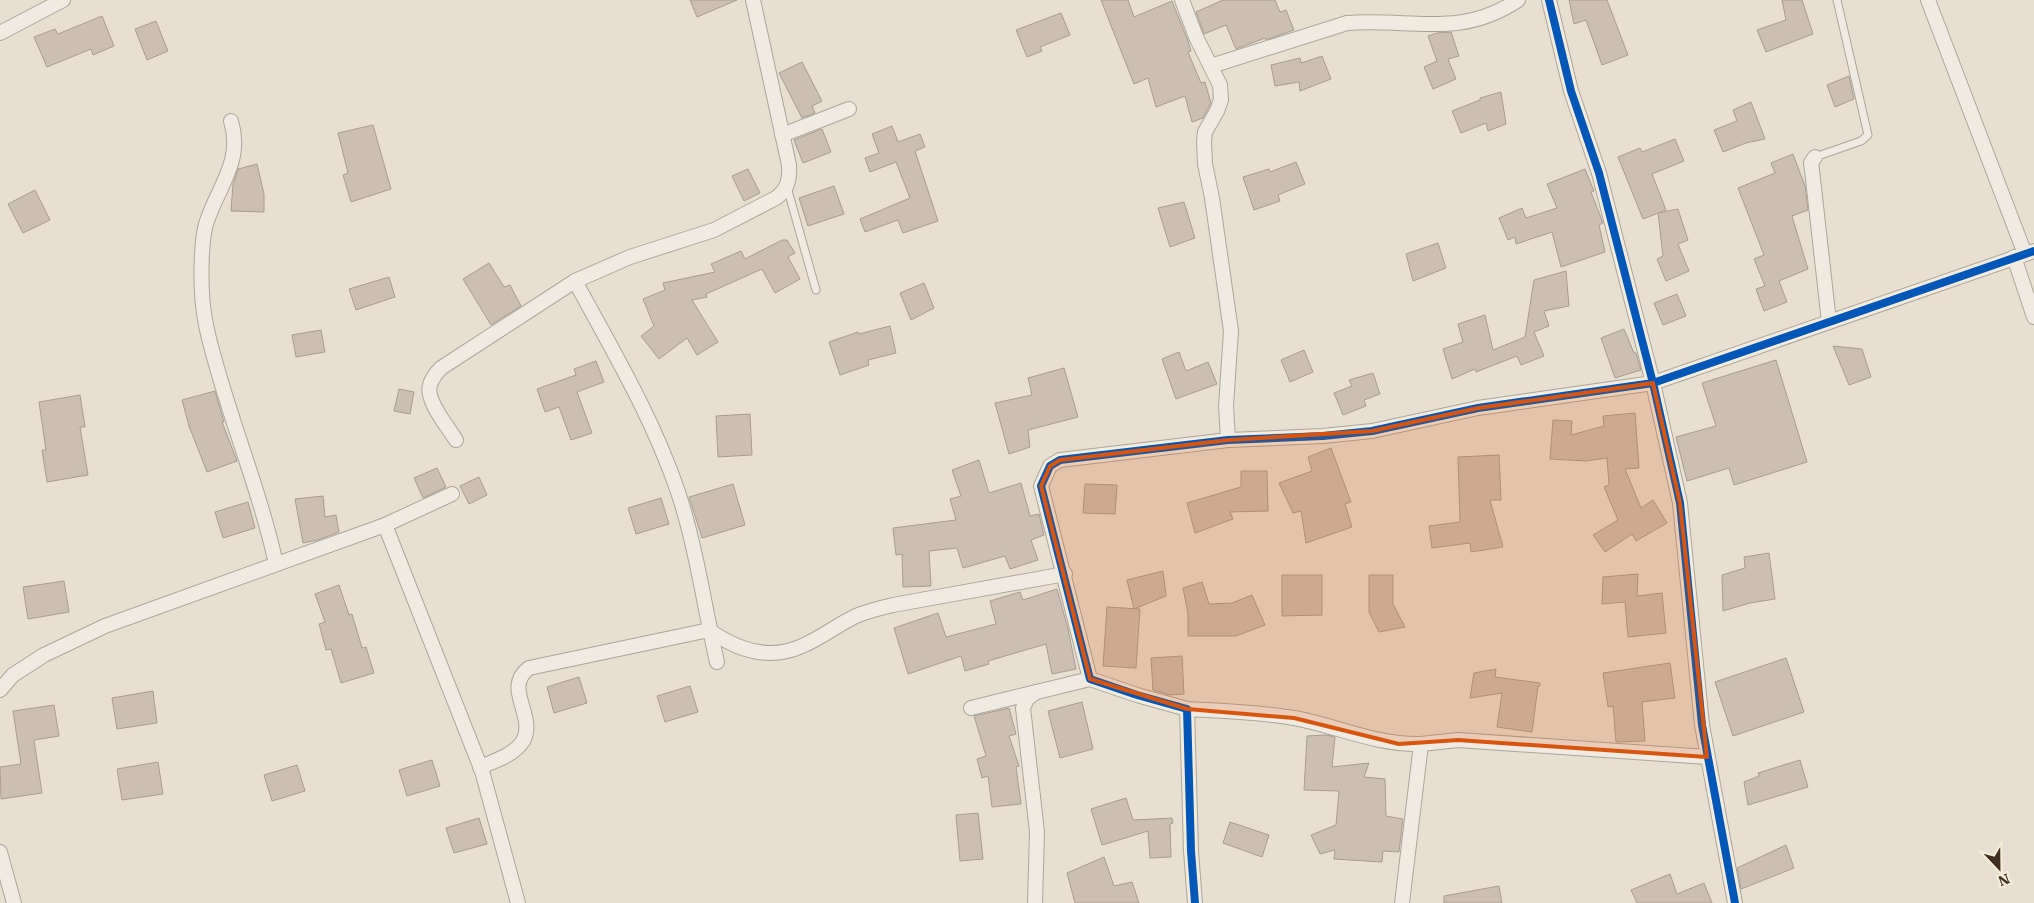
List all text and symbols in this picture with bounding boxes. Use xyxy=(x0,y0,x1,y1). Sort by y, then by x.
north arrow xyxy=(1974,843,2024,893)
text: N xyxy=(1995,870,2012,890)

